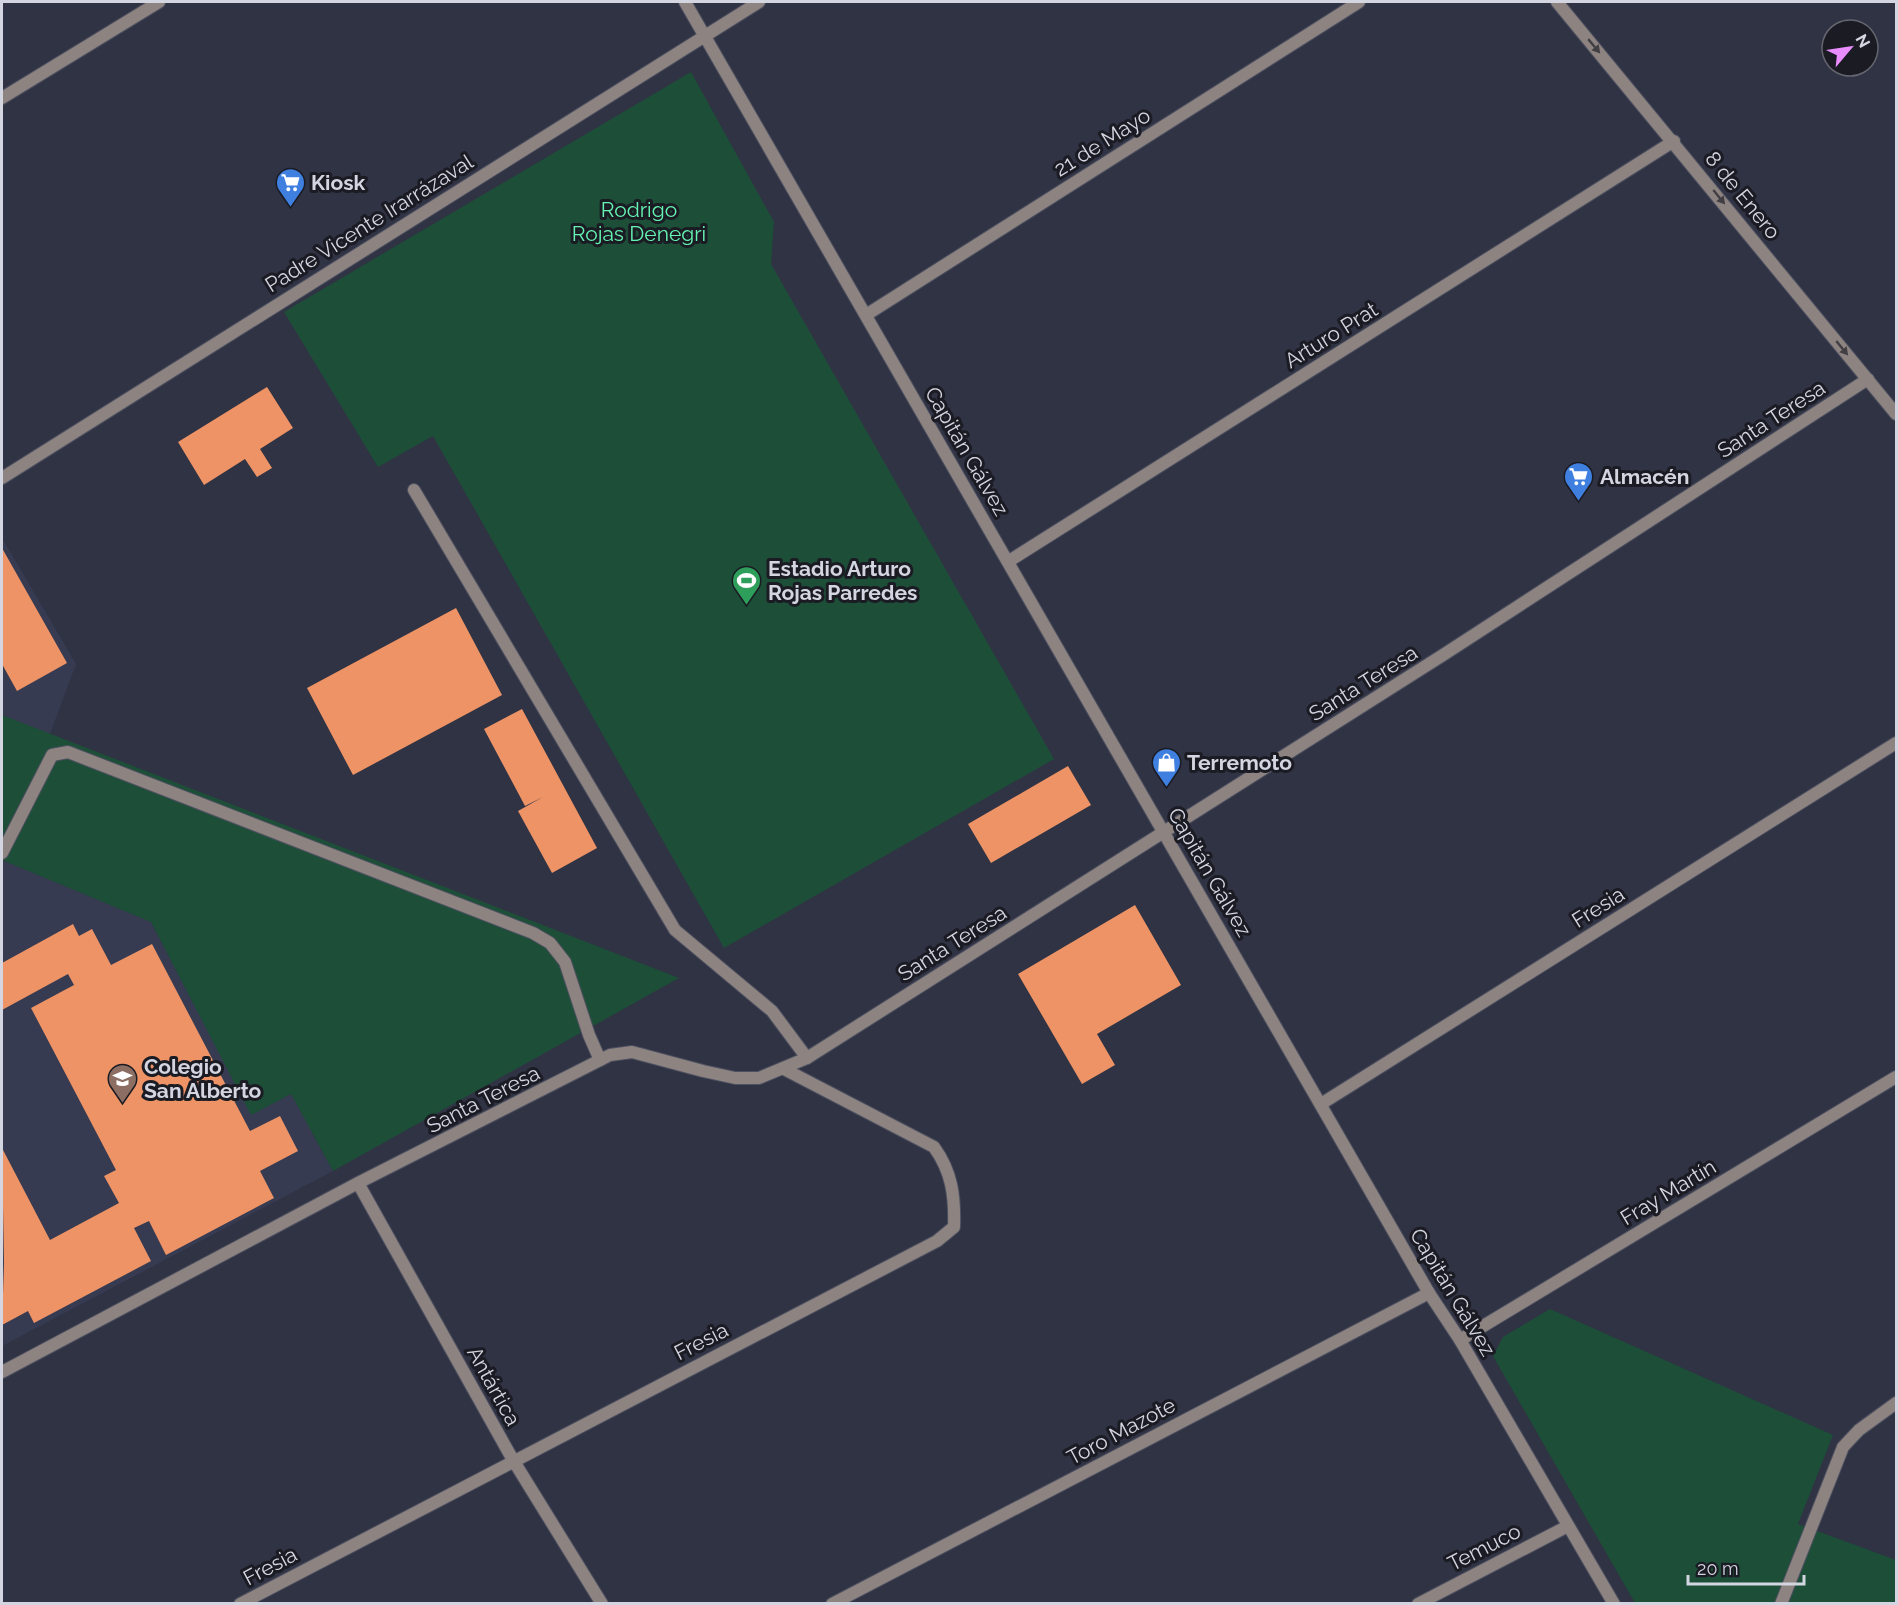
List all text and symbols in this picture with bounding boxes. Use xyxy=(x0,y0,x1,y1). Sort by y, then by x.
north arrow xyxy=(1820,18,1880,78)
text: N xyxy=(1851,31,1874,51)
one-way arrow xyxy=(1588,38,1601,54)
street label: 21 de Mayo xyxy=(1049,103,1155,181)
street label: 8 de Enero xyxy=(1700,146,1786,244)
street label: Padre Vicente Irarrázaval xyxy=(260,149,478,297)
supermarket icon: Kiosk xyxy=(274,166,306,208)
place label: Kiosk xyxy=(311,170,366,195)
one-way arrow xyxy=(1712,189,1725,204)
park label: Rodrigo Rojas Denegri xyxy=(572,197,706,246)
street label: Arturo Prat xyxy=(1280,297,1382,373)
one-way arrow xyxy=(1835,340,1848,355)
street label: Santa Teresa xyxy=(1712,375,1830,463)
street label: Capitán Gálvez xyxy=(920,382,1014,520)
supermarket icon: Almacén xyxy=(1563,460,1595,502)
place label: Almacén xyxy=(1600,464,1689,489)
place label: Estadio Arturo Rojas Parredes xyxy=(768,556,917,605)
sports icon: Estadio Arturo Rojas Parredes xyxy=(731,564,763,606)
street label: Santa Teresa xyxy=(1304,640,1422,726)
shop icon: Terremoto xyxy=(1150,746,1182,788)
place label: Terremoto xyxy=(1187,750,1292,775)
street label: Capitán Gálvez xyxy=(1163,803,1257,941)
street label: Fresia xyxy=(1567,881,1629,933)
street label: Santa Teresa xyxy=(893,900,1011,986)
place label: Colegio San Alberto xyxy=(144,1054,262,1103)
street label: Santa Teresa xyxy=(422,1060,544,1138)
school or university icon: Colegio San Alberto xyxy=(107,1062,139,1104)
street label: Fray Martín xyxy=(1616,1154,1720,1230)
street label: Capitán Gálvez xyxy=(1405,1224,1501,1360)
street label: Fresia xyxy=(670,1317,732,1365)
street label: Antártica xyxy=(462,1342,526,1430)
street label: Toro Mazote xyxy=(1063,1392,1179,1470)
street label: Temuco xyxy=(1443,1518,1525,1576)
street label: Fresia xyxy=(239,1542,301,1590)
scale bar xyxy=(1688,1548,1804,1586)
text: 20 m xyxy=(1697,1558,1739,1579)

